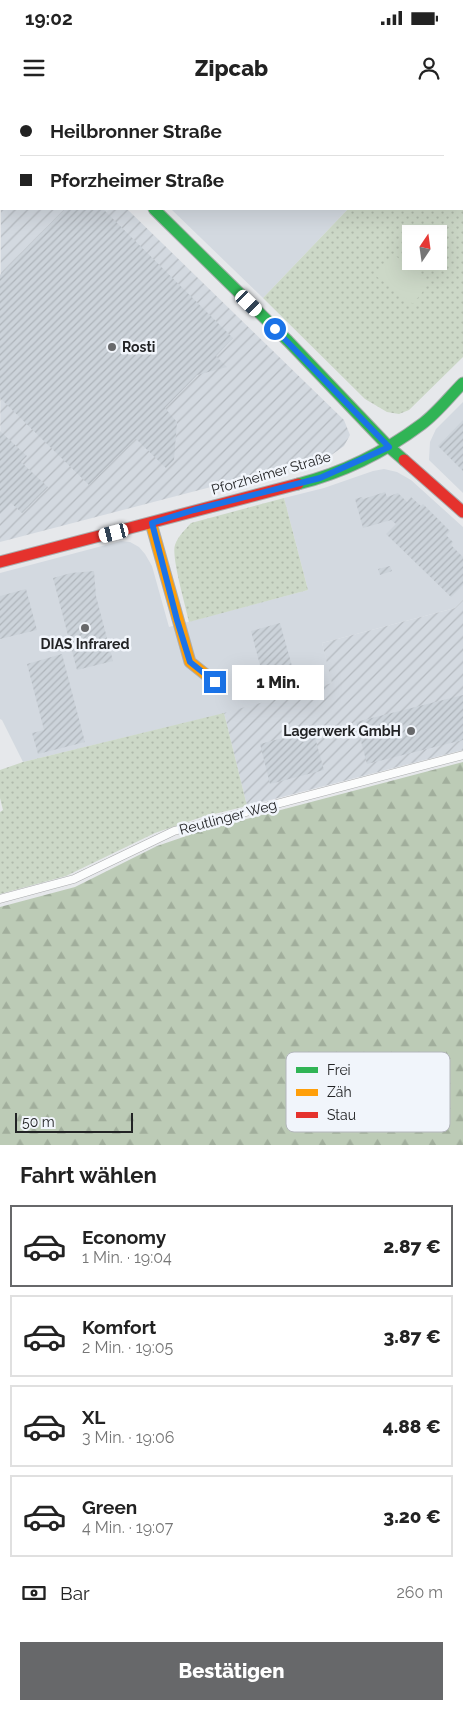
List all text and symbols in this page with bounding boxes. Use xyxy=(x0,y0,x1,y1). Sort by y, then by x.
text: 19:02 xyxy=(25,7,73,29)
icon: menu xyxy=(20,54,48,82)
icon: person xyxy=(415,54,443,82)
text: Zipcab xyxy=(195,55,268,81)
text: Heilbronner Straße xyxy=(50,120,222,142)
text: Pforzheimer Straße xyxy=(50,169,224,191)
north arrow xyxy=(402,225,448,270)
map controls xyxy=(402,225,447,270)
car xyxy=(232,287,265,319)
route start xyxy=(264,318,286,340)
place label: Rosti xyxy=(122,339,155,355)
marker: Rosti xyxy=(106,341,118,353)
street label: Pforzheimer Straße xyxy=(209,448,333,498)
car xyxy=(97,522,130,544)
marker: DIAS Infrared xyxy=(79,622,91,634)
place label: DIAS Infrared xyxy=(40,636,130,652)
callout: 1 Min. xyxy=(232,664,325,700)
route end xyxy=(204,671,226,693)
text: 1 Min. xyxy=(256,673,300,692)
place label: Lagerwerk GmbH xyxy=(283,723,401,739)
marker: Lagerwerk GmbH xyxy=(405,725,417,737)
street label: Reutlinger Weg xyxy=(177,796,279,838)
legend xyxy=(286,1052,450,1132)
text: Frei xyxy=(327,1062,351,1078)
text: Zäh xyxy=(327,1084,352,1100)
text: Stau xyxy=(327,1107,356,1123)
scale bar xyxy=(15,1110,132,1133)
text: 50 m xyxy=(22,1114,55,1130)
text: Fahrt wählen xyxy=(20,1162,157,1188)
icon: car xyxy=(22,1224,67,1269)
text: Economy xyxy=(82,1226,166,1248)
text: 2.87 € xyxy=(383,1235,441,1257)
text: 1 Min. · 19:04 xyxy=(82,1248,172,1267)
icon: car xyxy=(22,1314,67,1359)
text: Komfort xyxy=(82,1316,156,1338)
text: 3.87 € xyxy=(384,1325,441,1347)
text: 2 Min. · 19:05 xyxy=(82,1338,173,1357)
icon: car xyxy=(22,1404,67,1449)
text: XL xyxy=(82,1406,105,1428)
text: 4.88 € xyxy=(383,1415,441,1437)
text: 3 Min. · 19:06 xyxy=(82,1428,174,1447)
icon: car xyxy=(22,1494,67,1539)
text: Green xyxy=(82,1496,137,1518)
text: 3.20 € xyxy=(383,1505,441,1527)
text: 4 Min. · 19:07 xyxy=(82,1518,173,1537)
icon: cash xyxy=(20,1579,48,1607)
text: Bar xyxy=(60,1582,90,1604)
text: 260 m xyxy=(396,1583,443,1602)
button: Bestätigen xyxy=(20,1642,443,1700)

